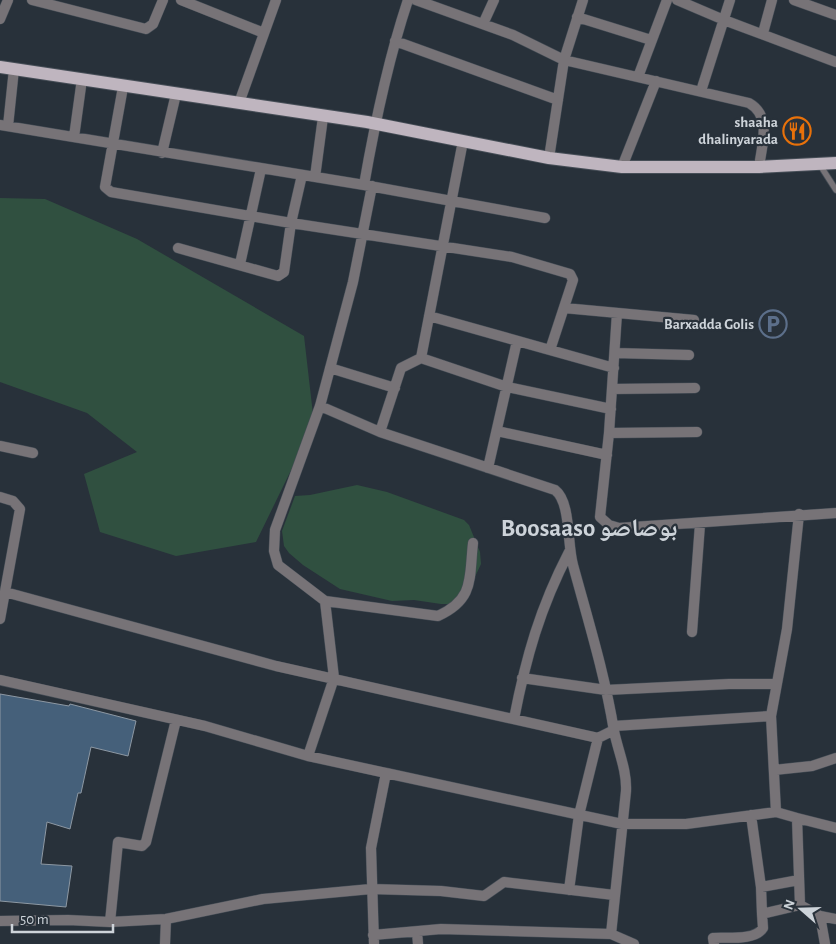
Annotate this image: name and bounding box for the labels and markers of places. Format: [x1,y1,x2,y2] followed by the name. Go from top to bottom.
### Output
[698,115,778,147] place label: shaaha dhalinyarada
[782,116,812,146] restaurant icon: shaaha dhalinyarada
[758,309,788,339] parking icon: Barxadda Golis
[664,317,754,332] place label: Barxadda Golis

